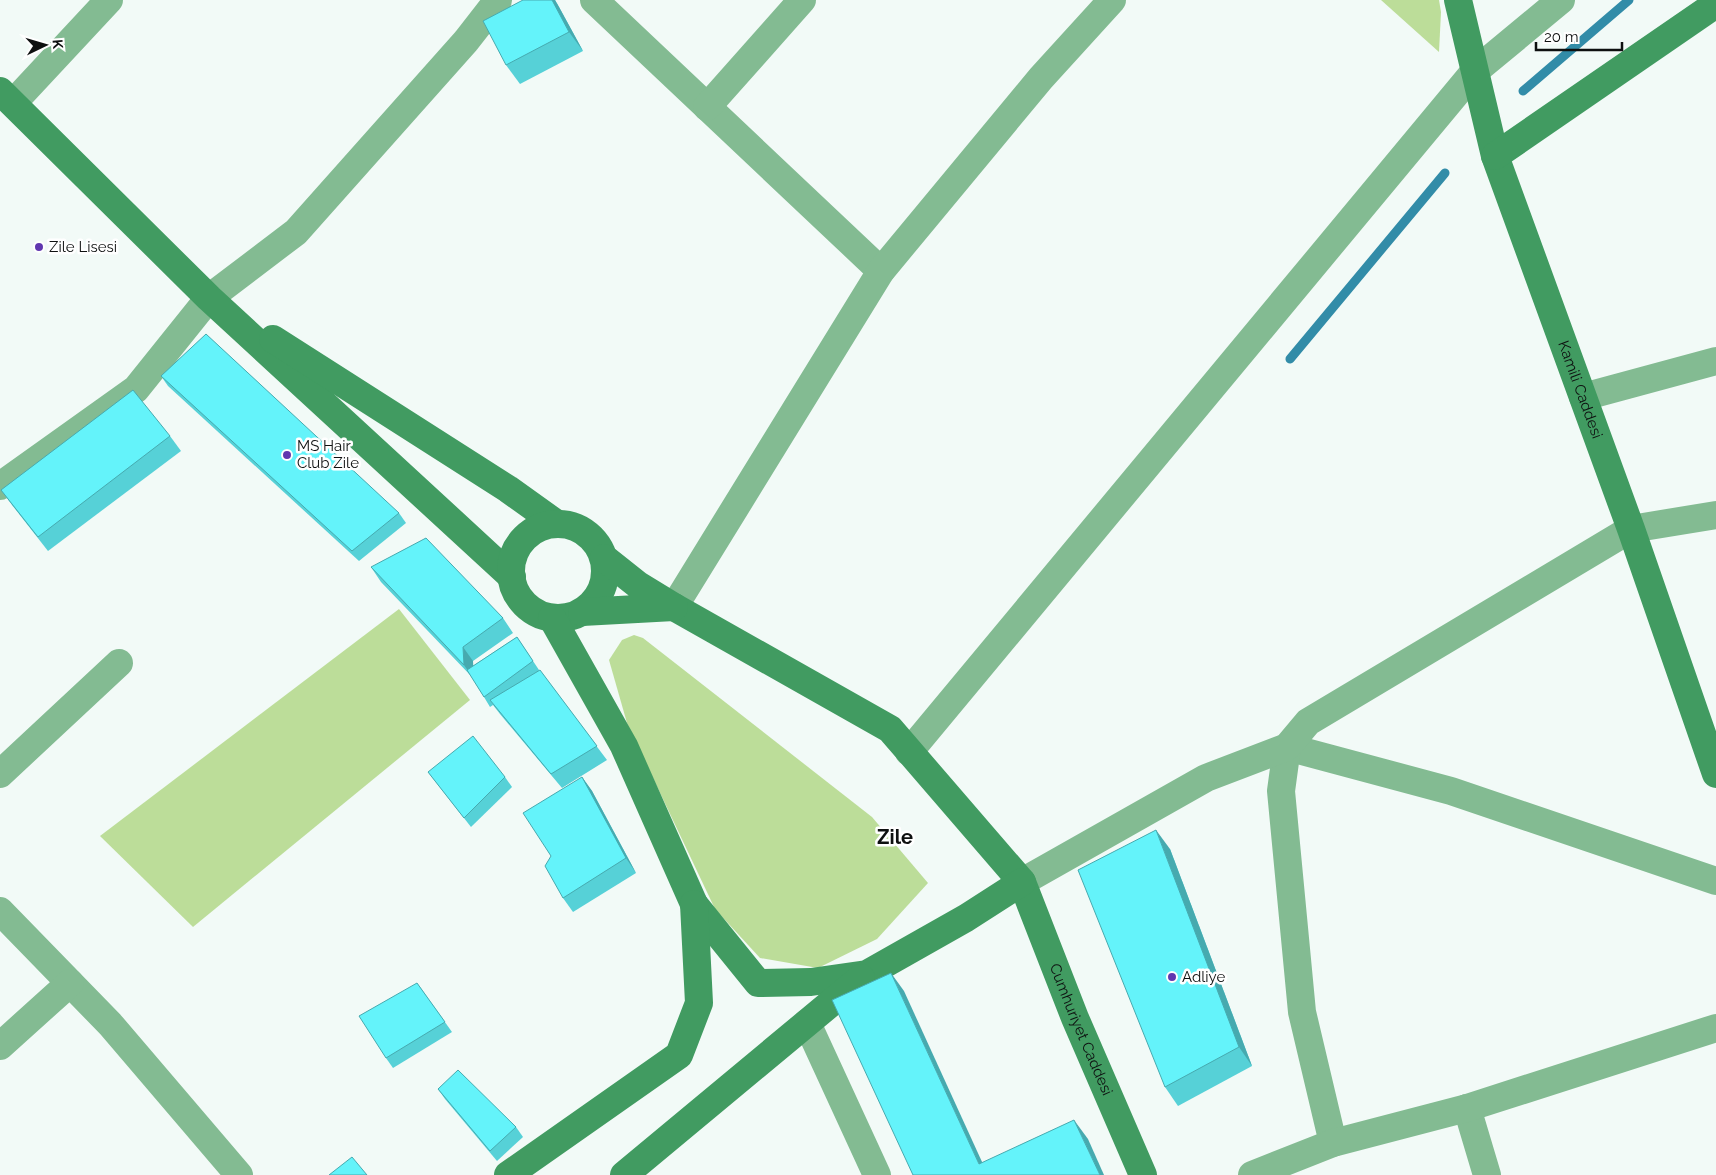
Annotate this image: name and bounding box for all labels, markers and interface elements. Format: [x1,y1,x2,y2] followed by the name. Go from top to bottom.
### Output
[20,20,70,70] north arrow
[1536,20,1622,52] scale bar
[1544,28,1579,46] text: 20 m
[50,39,66,50] text: K
[49,238,117,256] place label: Zile Lisesi
[33,241,45,253] marker: Zile Lisesi
[1554,338,1606,441] street label: Kamili Caddesi
[297,437,359,472] place label: MS Hair Club Zile
[281,449,293,461] marker: MS Hair Club Zile
[877,825,913,849] district label: Zile
[1046,961,1116,1098] street label: Cumhuriyet Caddesi
[1182,968,1225,986] place label: Adliye
[1166,971,1178,983] marker: Adliye

